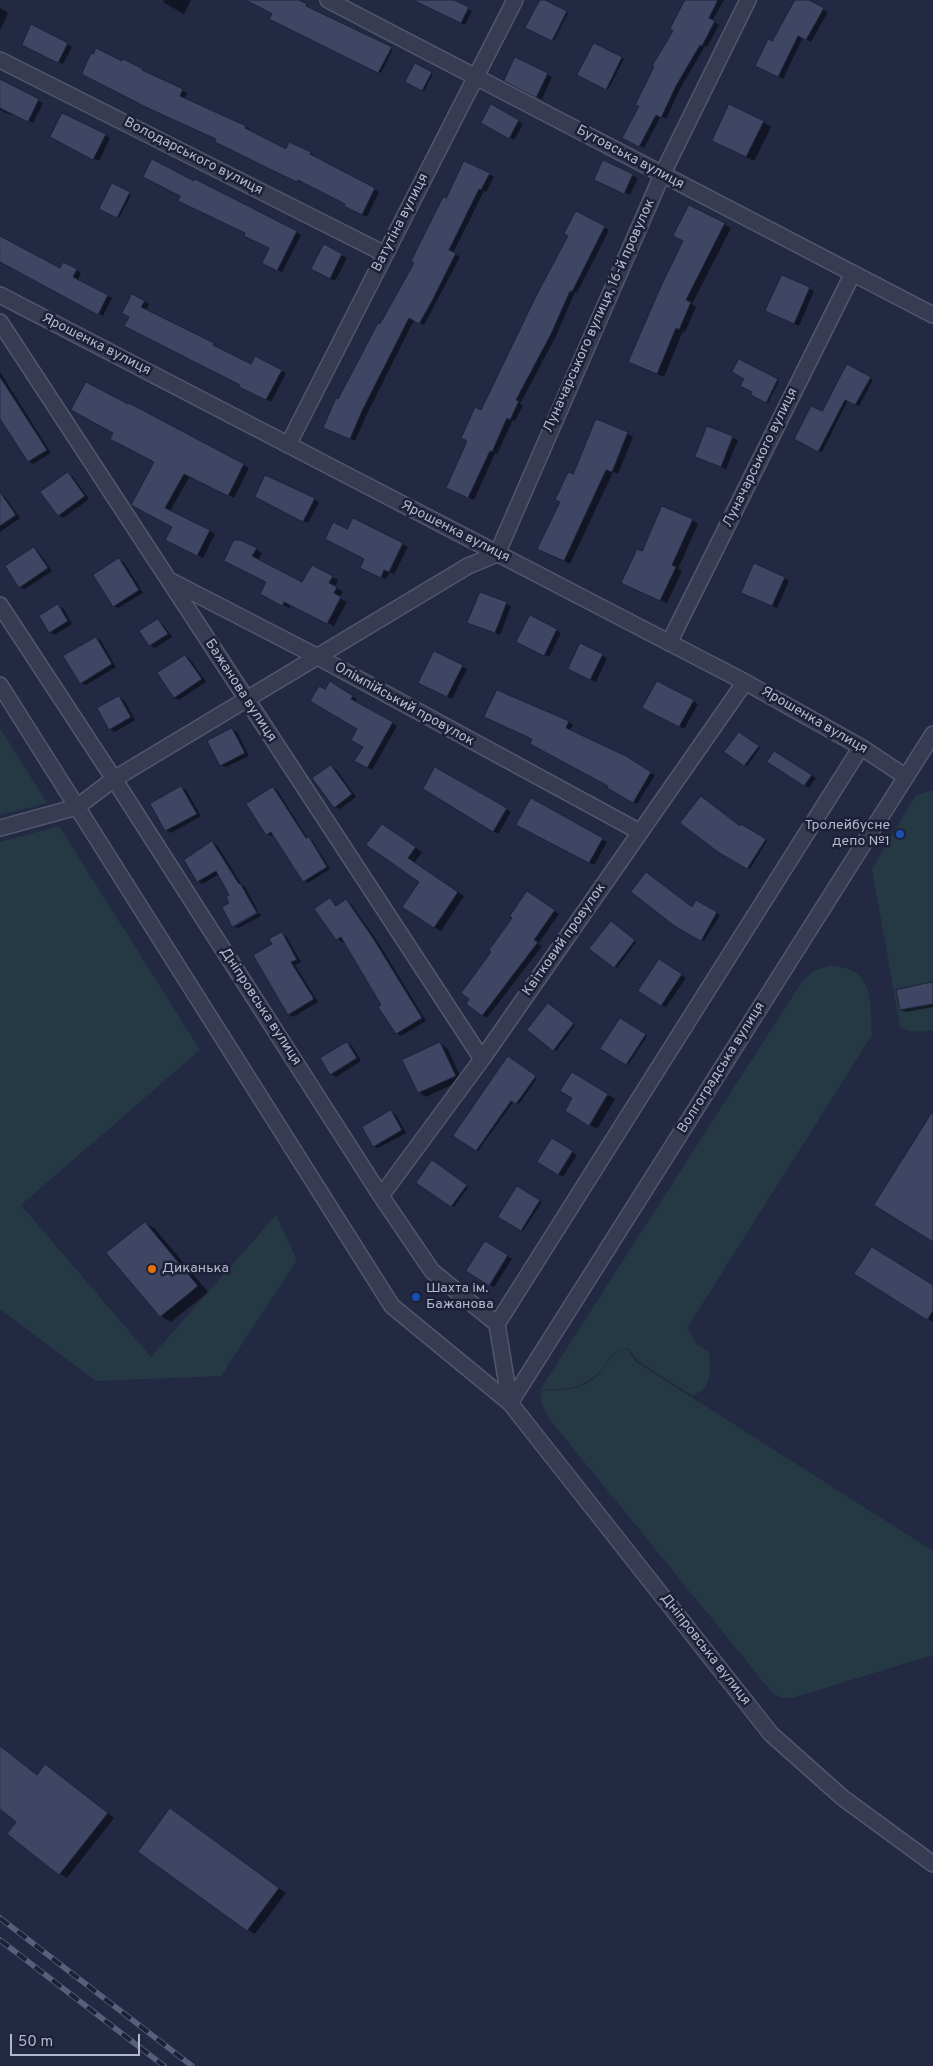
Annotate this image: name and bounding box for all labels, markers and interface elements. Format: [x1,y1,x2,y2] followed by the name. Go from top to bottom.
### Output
[121,115,265,199] street label: Володарського вулиця
[573,122,687,194] street label: Бутовська вулиця
[369,171,433,275] street label: Ватутіна вулиця
[541,197,659,435] street label: Луначарського вулиця, 16-й провулок
[39,310,153,380] street label: Ярошенка вулиця
[720,386,802,530] street label: Луначарського вулиця
[398,497,512,567] street label: Ярошенка вулиця
[201,636,279,746] street label: Бажанова вулиця
[331,659,477,751] street label: Олімпійський провулок
[758,684,870,758] street label: Ярошенка вулиця
[805,818,890,850] place label: Тролейбусне депо №1
[894,828,906,840] marker: Тролейбусне депо №1
[520,880,610,1000] street label: Квітковий провулок
[216,945,304,1069] street label: Дніпровська вулиця
[675,999,769,1137] street label: Волгоградська вулиця
[162,1261,229,1277] place label: Диканька
[146,1263,158,1275] marker: Диканька
[426,1281,494,1314] place label: Шахта ім. Бажанова
[410,1291,422,1303] marker: Шахта ім. Бажанова
[656,1591,754,1709] street label: Дніпровська вулиця
[12,2024,142,2056] scale bar
[18,2033,53,2052] text: 50 m

